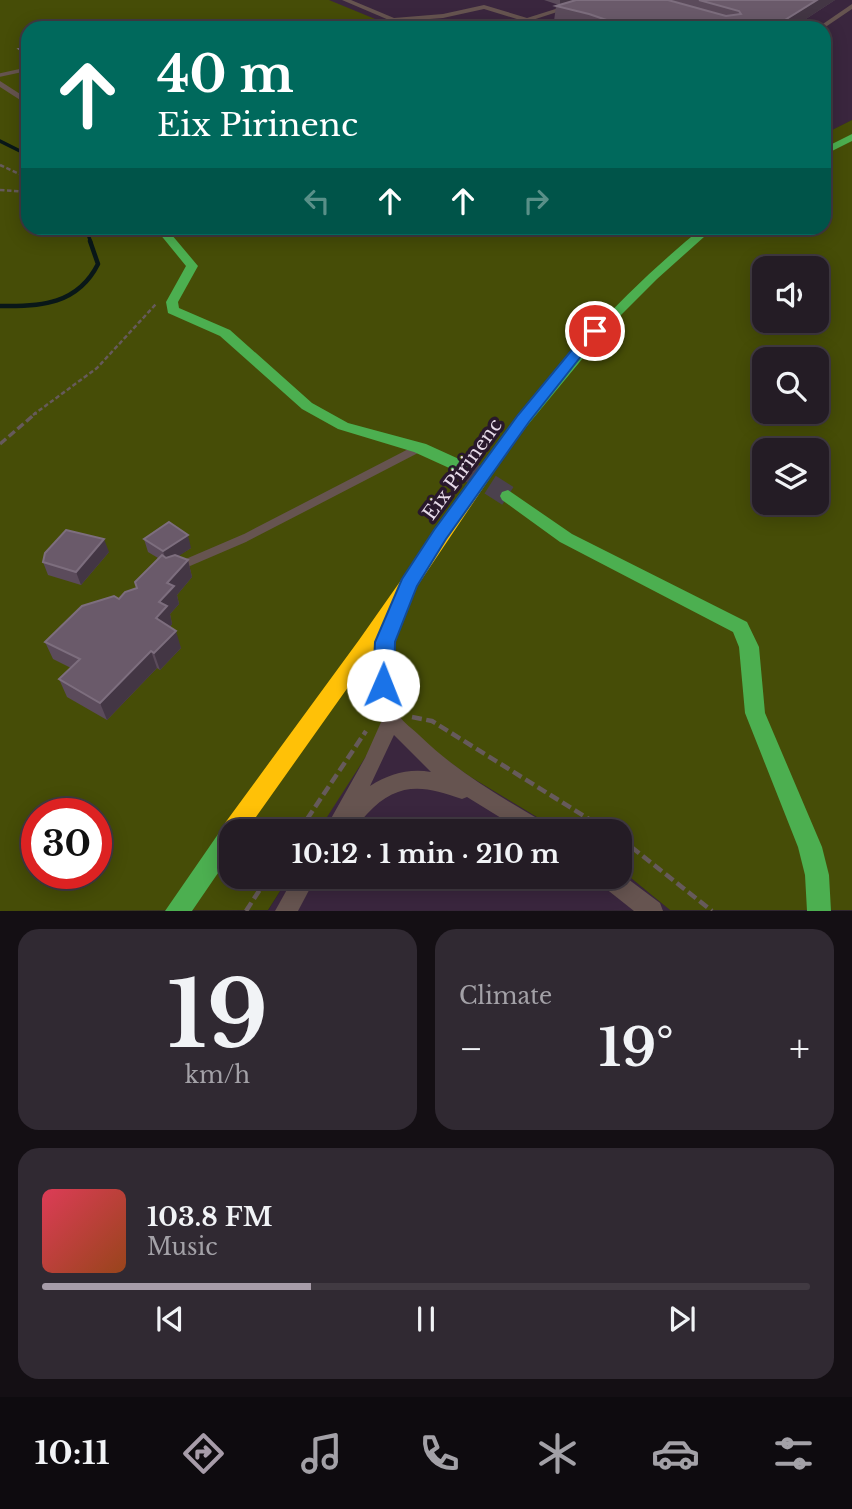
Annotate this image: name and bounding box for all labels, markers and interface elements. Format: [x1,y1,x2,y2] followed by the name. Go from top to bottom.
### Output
[157,44,294,105] text: 40 m
[42,49,133,140] icon: ahead
[157,105,358,145] text: Eix Pirinenc
[298,182,336,220] icon: left
[371,182,409,220] icon: ahead
[444,182,482,220] icon: ahead
[517,182,555,220] icon: right
[752,256,829,515] map controls
[752,256,829,333] button: sound
[565,301,625,361] pin
[576,312,614,350] icon: arrive
[752,347,829,424] button: search
[418,414,507,524] street label: Eix Pirinenc
[752,438,829,515] button: layers
[346,648,420,722] position arrow
[21,798,112,889] speed limit sign: 30
[292,838,559,870] text: 10:12 · 1 min · 210 m
[167,959,268,1072] text: 19
[459,982,552,1010] text: Climate
[599,1016,674,1080] text: 19°
[459,1025,483,1072] text: −
[789,1025,810,1072] text: +
[185,1061,250,1089] text: km/h
[147,1201,272,1233] text: 103.8 FM
[147,1233,218,1261] text: Music
[151,1300,189,1338] icon: previous
[407,1300,445,1338] icon: pause
[663,1300,701,1338] icon: next
[179,1429,228,1478] icon: directions
[297,1429,346,1478] icon: music
[415,1429,464,1478] icon: phone
[533,1429,582,1478] icon: climate
[651,1429,700,1478] icon: car
[769,1429,818,1478] icon: filters
[34,1433,110,1473] text: 10:11

